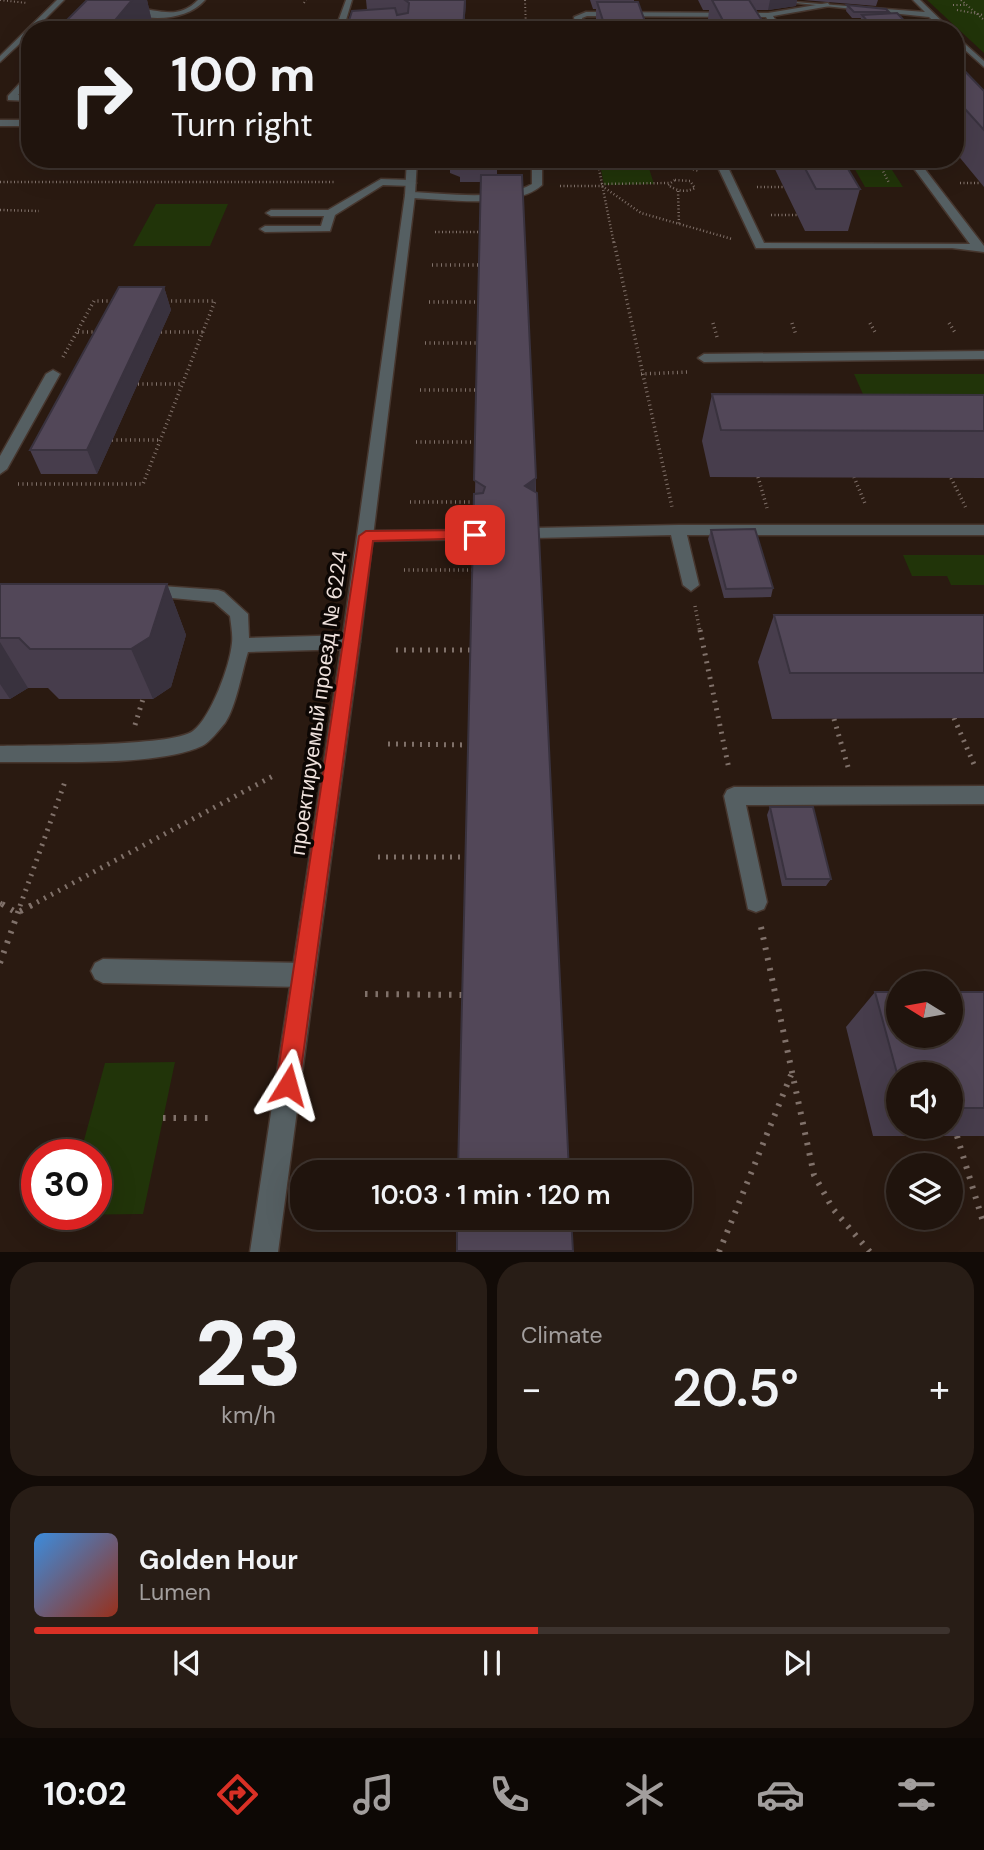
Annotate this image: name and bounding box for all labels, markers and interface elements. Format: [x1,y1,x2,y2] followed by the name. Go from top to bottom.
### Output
[171,42,315,106] text: 100 m
[56,49,147,140] icon: right
[171,104,313,146] text: Turn right
[445,505,505,565] pin
[456,516,494,554] icon: arrive
[284,548,354,857] street label: проектируемый проезд № 6224
[886,971,962,1048] north arrow
[886,971,963,1230] map controls
[251,1048,325,1122] position arrow
[886,1062,963,1139] button: sound
[21,1139,112,1230] speed limit sign: 30
[886,1153,963,1230] button: layers
[371,1178,611,1212] text: 10:03 · 1 min · 120 m
[195,1295,302,1413] text: 23
[521,1320,603,1350] text: Climate
[672,1354,799,1422] text: 20.5°
[521,1364,542,1414] text: −
[929,1364,950,1414] text: +
[221,1400,276,1430] text: km/h
[139,1543,298,1577] text: Golden Hour
[139,1577,211,1607] text: Lumen
[168,1644,206,1682] icon: previous
[473,1644,511,1682] icon: pause
[778,1644,816,1682] icon: next
[213,1770,262,1819] icon: directions
[349,1770,398,1819] icon: music
[485,1770,534,1819] icon: phone
[620,1770,669,1819] icon: climate
[756,1770,805,1819] icon: car
[892,1770,941,1819] icon: filters
[43,1773,127,1815] text: 10:02

